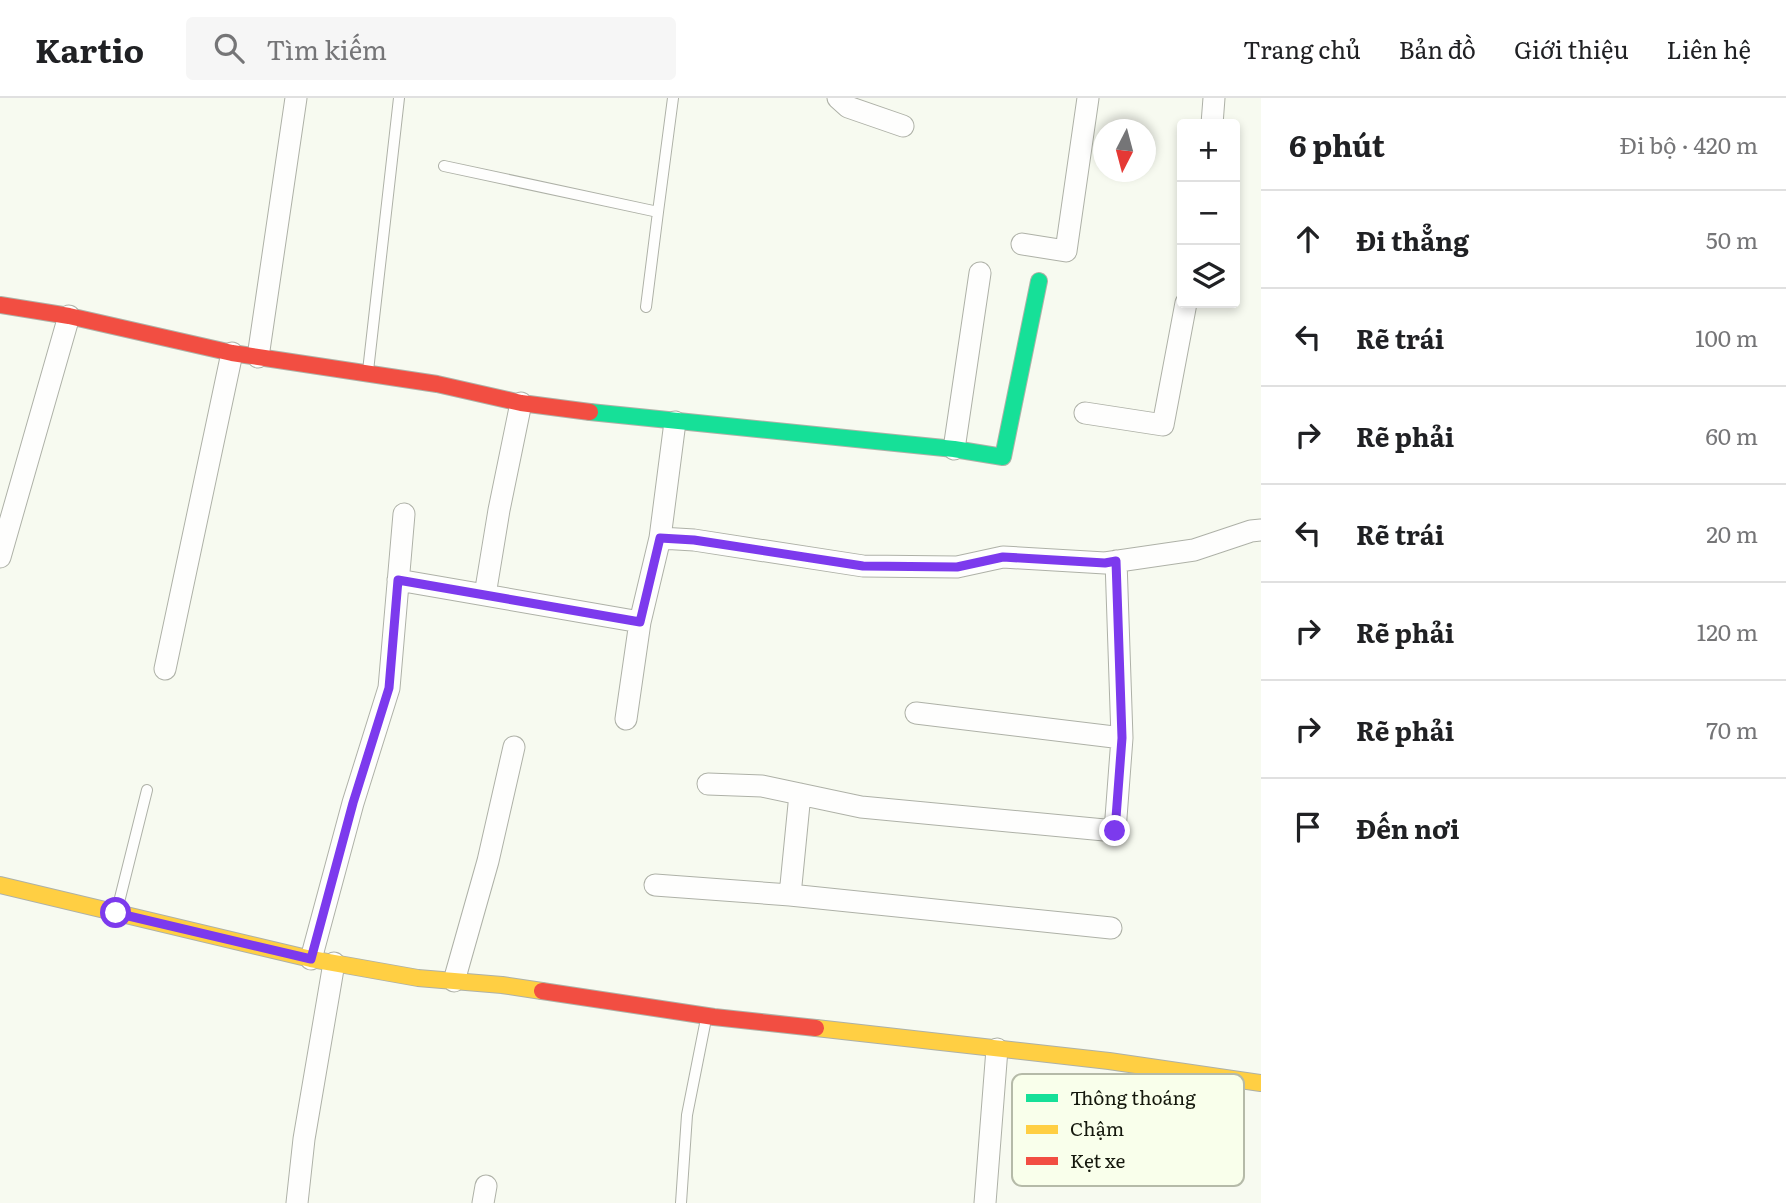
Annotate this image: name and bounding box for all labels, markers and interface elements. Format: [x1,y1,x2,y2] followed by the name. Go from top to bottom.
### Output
[186,17,676,80] search box
[35,24,144,73] text: Kartio
[210,29,248,67] icon: search
[266,29,387,68] text: Tìm kiếm
[1243,31,1361,66] text: Trang chủ
[1399,31,1476,66] text: Bản đồ
[1514,31,1629,66] text: Giới thiệu
[1667,31,1751,66] text: Liên hệ
[1093,119,1156,182] north arrow
[1177,119,1240,308] map controls
[1177,119,1240,182] button: +
[1289,122,1385,166] text: 6 phút
[1619,127,1758,161] text: Đi bộ · 420 m
[1177,182,1240,245] button: −
[1289,220,1327,258] icon: ahead
[1356,220,1469,259] text: Đi thẳng
[1706,222,1758,256] text: 50 m
[1177,245,1240,308] button: layers
[1289,318,1327,356] icon: left
[1356,318,1444,357] text: Rẽ trái
[1695,320,1758,354] text: 100 m
[1289,416,1327,454] icon: right
[1356,416,1454,455] text: Rẽ phải
[1705,418,1758,452] text: 60 m
[1289,514,1327,552] icon: left
[1356,514,1444,553] text: Rẽ trái
[1706,516,1758,550] text: 20 m
[1289,612,1327,650] icon: right
[1356,612,1454,651] text: Rẽ phải
[1697,614,1758,648] text: 120 m
[1289,710,1327,748] icon: right
[1356,710,1454,749] text: Rẽ phải
[1706,712,1758,746] text: 70 m
[1289,808,1327,846] icon: arrive
[1356,808,1459,847] text: Đến nơi
[1099,815,1130,846] route end
[100,897,131,928] route start
[1012,1074,1244,1186] legend
[1070,1083,1196,1111] text: Thông thoáng
[1070,1114,1124,1142] text: Chậm
[1070,1146,1125,1174] text: Kẹt xe

